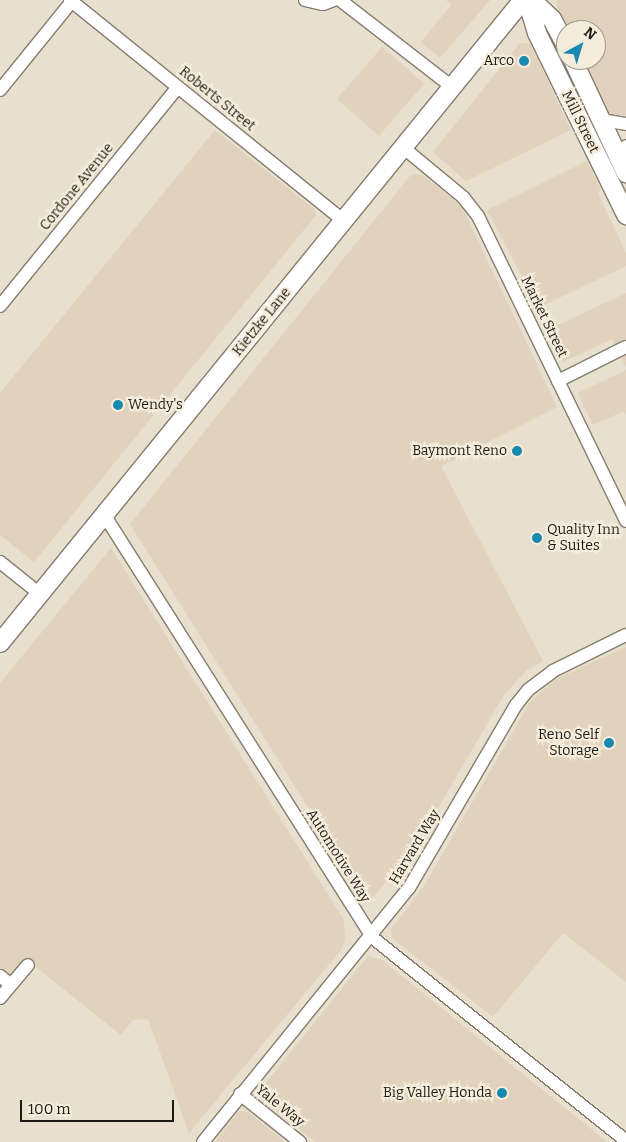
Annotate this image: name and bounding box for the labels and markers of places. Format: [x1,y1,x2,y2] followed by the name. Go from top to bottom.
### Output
[484,53,514,69] place label: Arco
[518,55,530,67] marker: Arco
[128,397,183,413] place label: Wendy's
[112,399,124,411] marker: Wendy's
[412,443,507,459] place label: Baymont Reno
[511,445,523,457] marker: Baymont Reno
[547,522,620,554] place label: Quality Inn & Suites
[531,532,543,544] marker: Quality Inn & Suites
[538,727,599,760] place label: Reno Self Storage
[603,737,615,749] marker: Reno Self Storage
[383,1085,492,1101] place label: Big Valley Honda
[496,1087,508,1099] marker: Big Valley Honda

